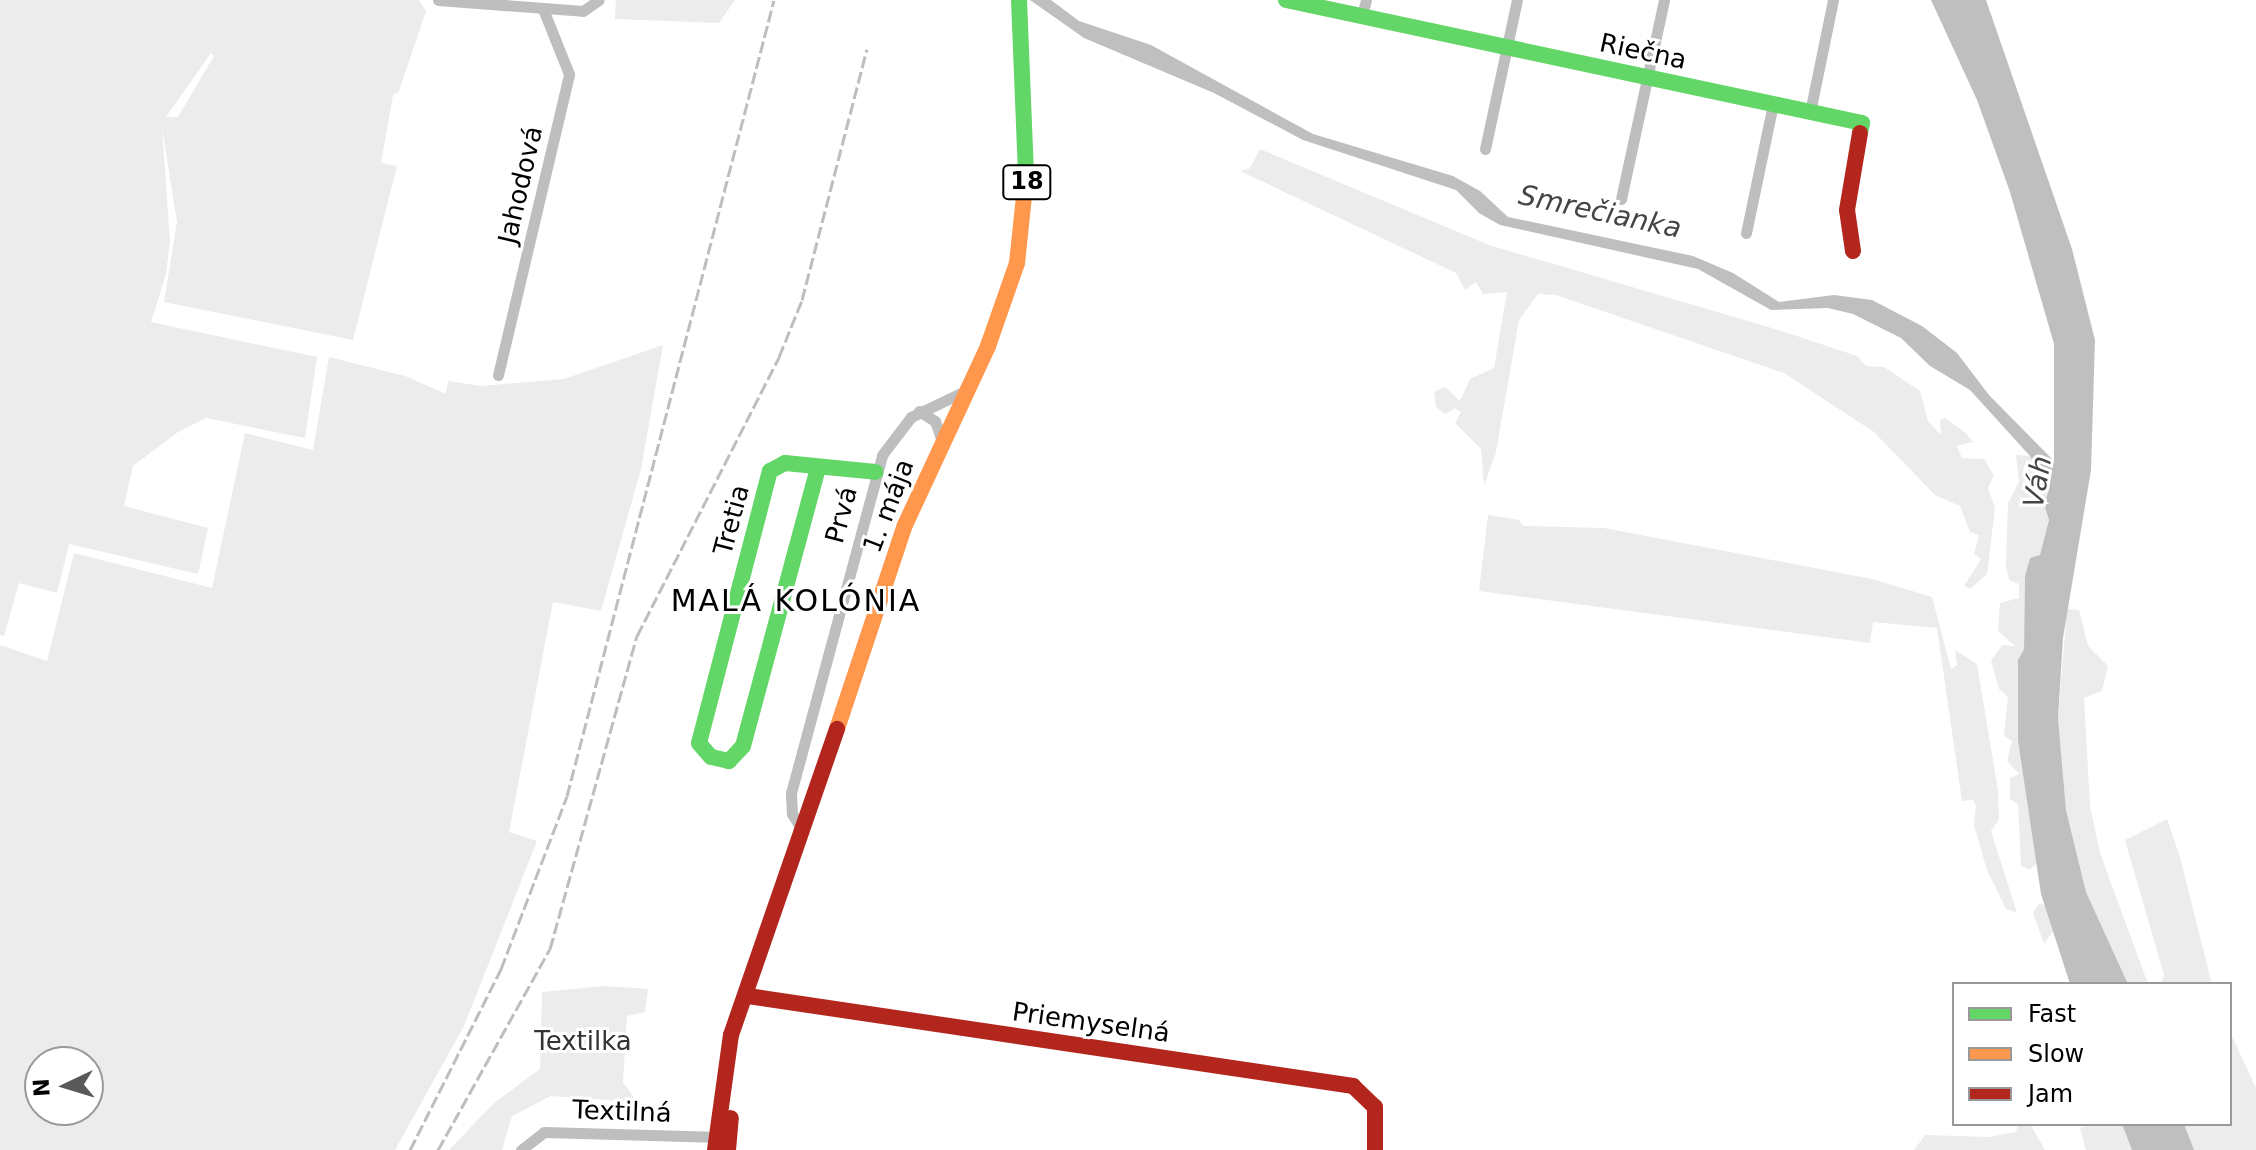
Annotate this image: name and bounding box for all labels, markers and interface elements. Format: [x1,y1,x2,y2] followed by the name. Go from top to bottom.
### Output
[1597,28,1689,76] street label: Riečna
[492,123,550,247] street label: Jahodová
[1001,162,1053,202] road number: 18
[1516,178,1684,246] water label: Smrečianka
[2017,453,2059,511] water label: Váh
[857,455,921,557] street label: 1. mája
[708,481,756,559] street label: Tretia
[820,483,864,547] street label: Prvá
[671,583,921,619] district label: MALÁ KOLÓNIA
[1952,982,2232,1126] legend
[1010,996,1172,1050] street label: Priemyselná
[2028,1000,2076,1028] text: Fast
[534,1026,632,1058] park label: Textilka
[2028,1040,2084,1068] text: Slow
[24,1046,104,1126] north arrow
[28,1078,55,1098] text: N
[2028,1080,2073,1108] text: Jam
[572,1095,672,1129] street label: Textilná

